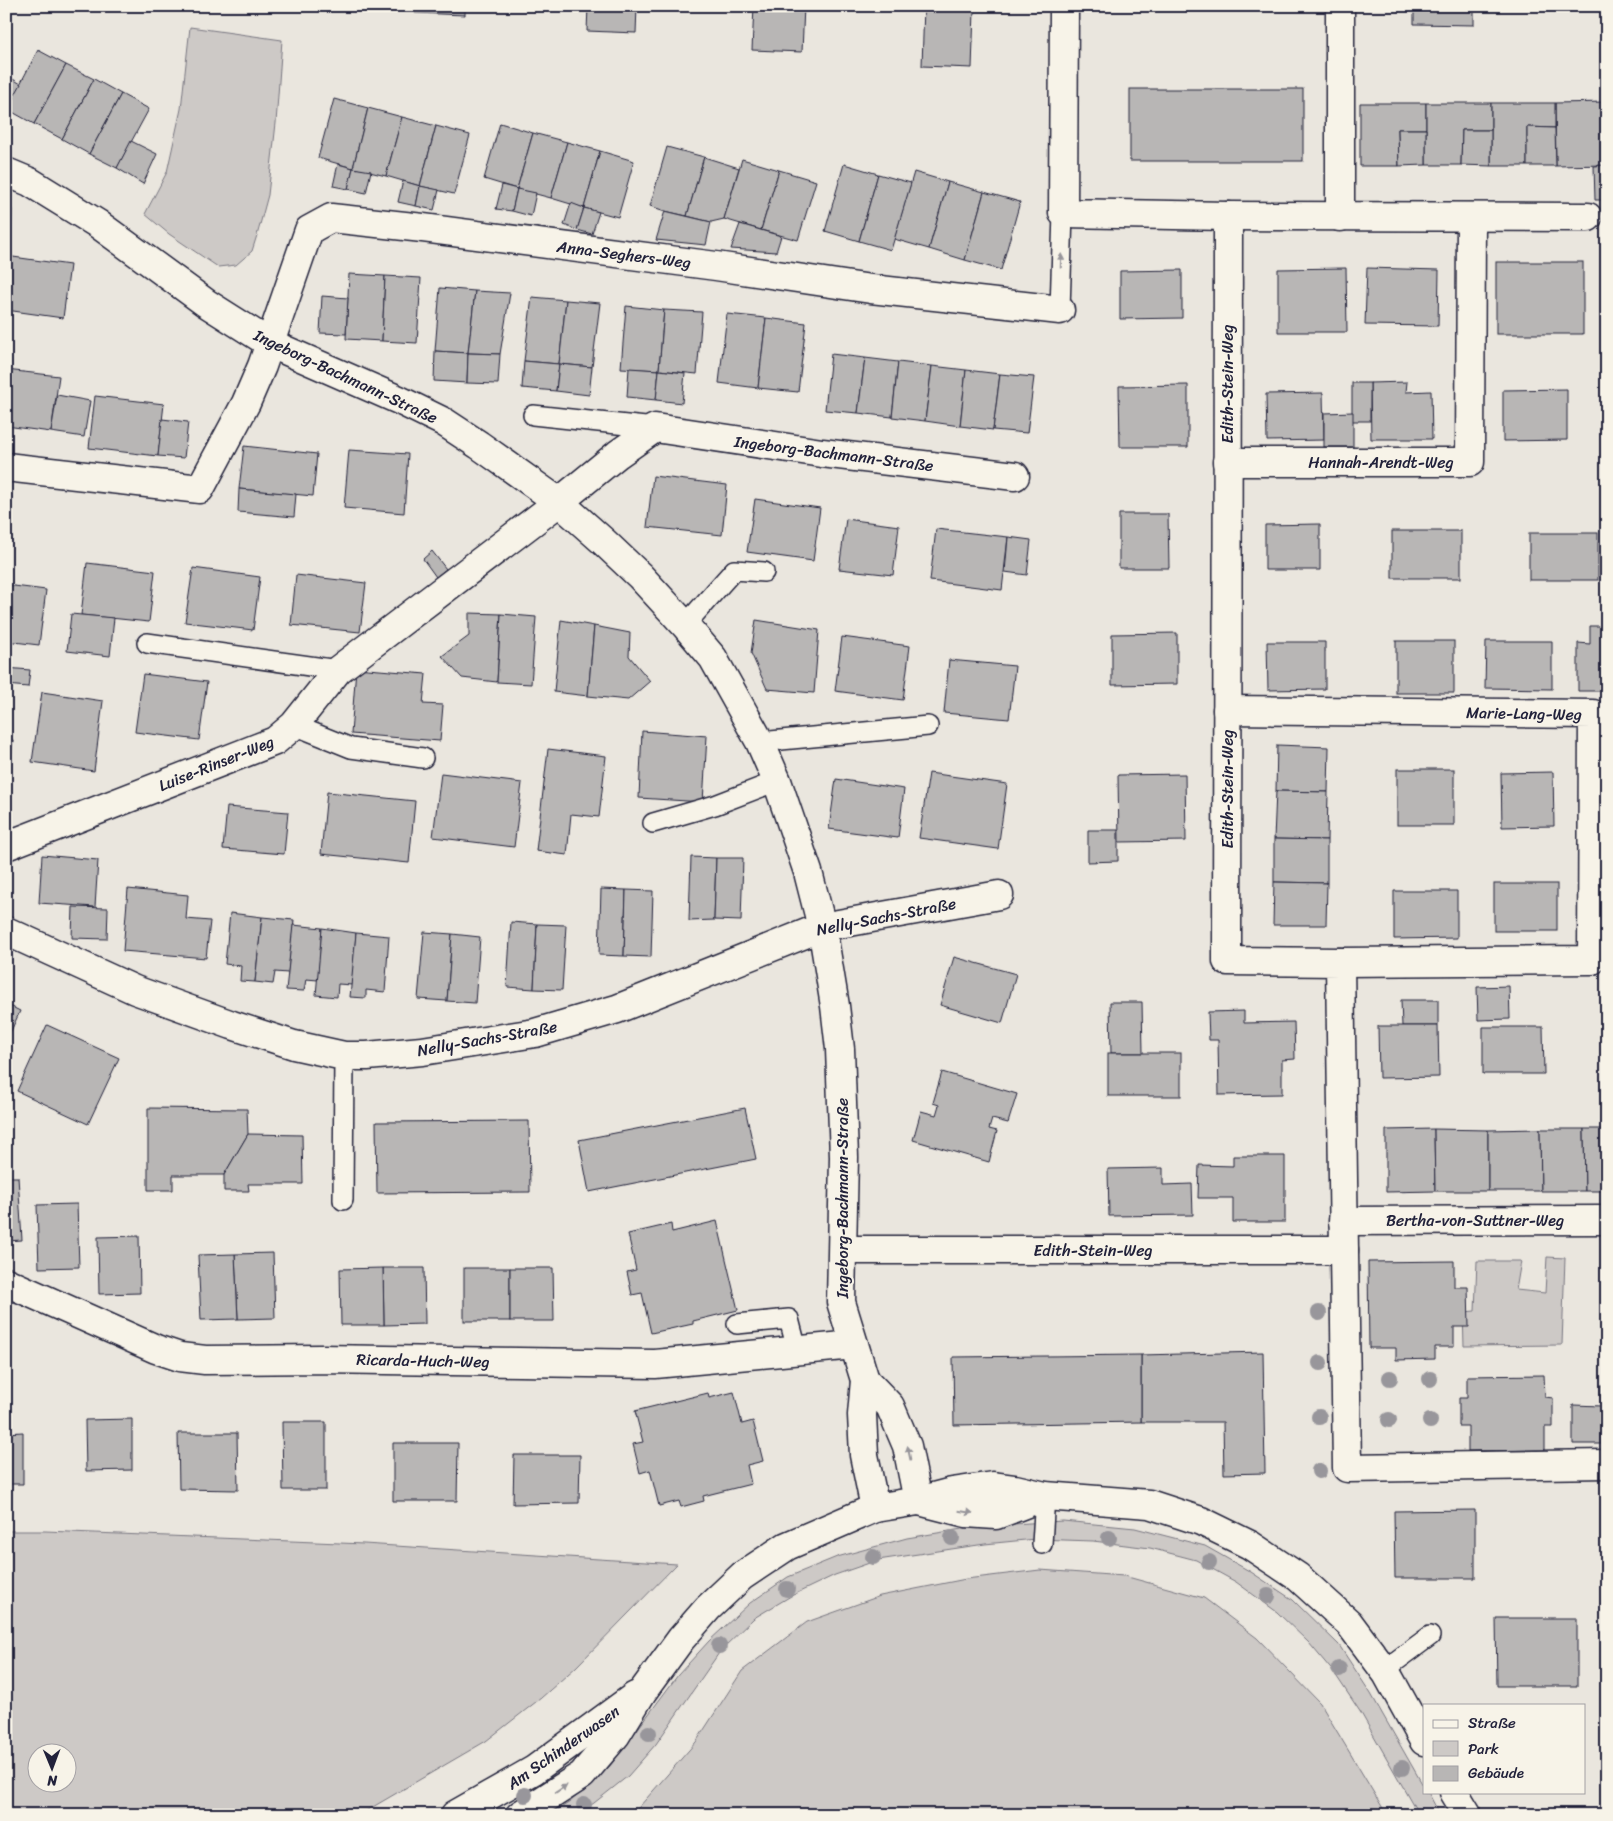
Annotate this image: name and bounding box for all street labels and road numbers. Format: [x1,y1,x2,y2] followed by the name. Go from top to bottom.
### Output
[554,232,693,277] street label: Anna-Seghers-Weg
[248,321,443,432] street label: Ingeborg-Bachmann-Straße
[1213,324,1242,444] street label: Edith-Stein-Weg
[732,427,935,480] street label: Ingeborg-Bachmann-Straße
[1308,448,1454,477] street label: Hannah-Arendt-Weg
[1466,698,1582,729] street label: Marie-Lang-Weg
[154,727,278,800] street label: Luise-Rinser-Weg
[1213,729,1242,849] street label: Edith-Stein-Weg
[814,889,958,944] street label: Nelly-Sachs-Straße
[415,1012,559,1065] street label: Nelly-Sachs-Straße
[828,1098,857,1299] street label: Ingeborg-Bachmann-Straße
[1386,1206,1564,1235] street label: Bertha-von-Suttner-Weg
[1033,1236,1153,1265] street label: Edith-Stein-Weg
[356,1345,490,1376] street label: Ricarda-Huch-Weg
[500,1697,626,1798] street label: Am Schinderwasen

